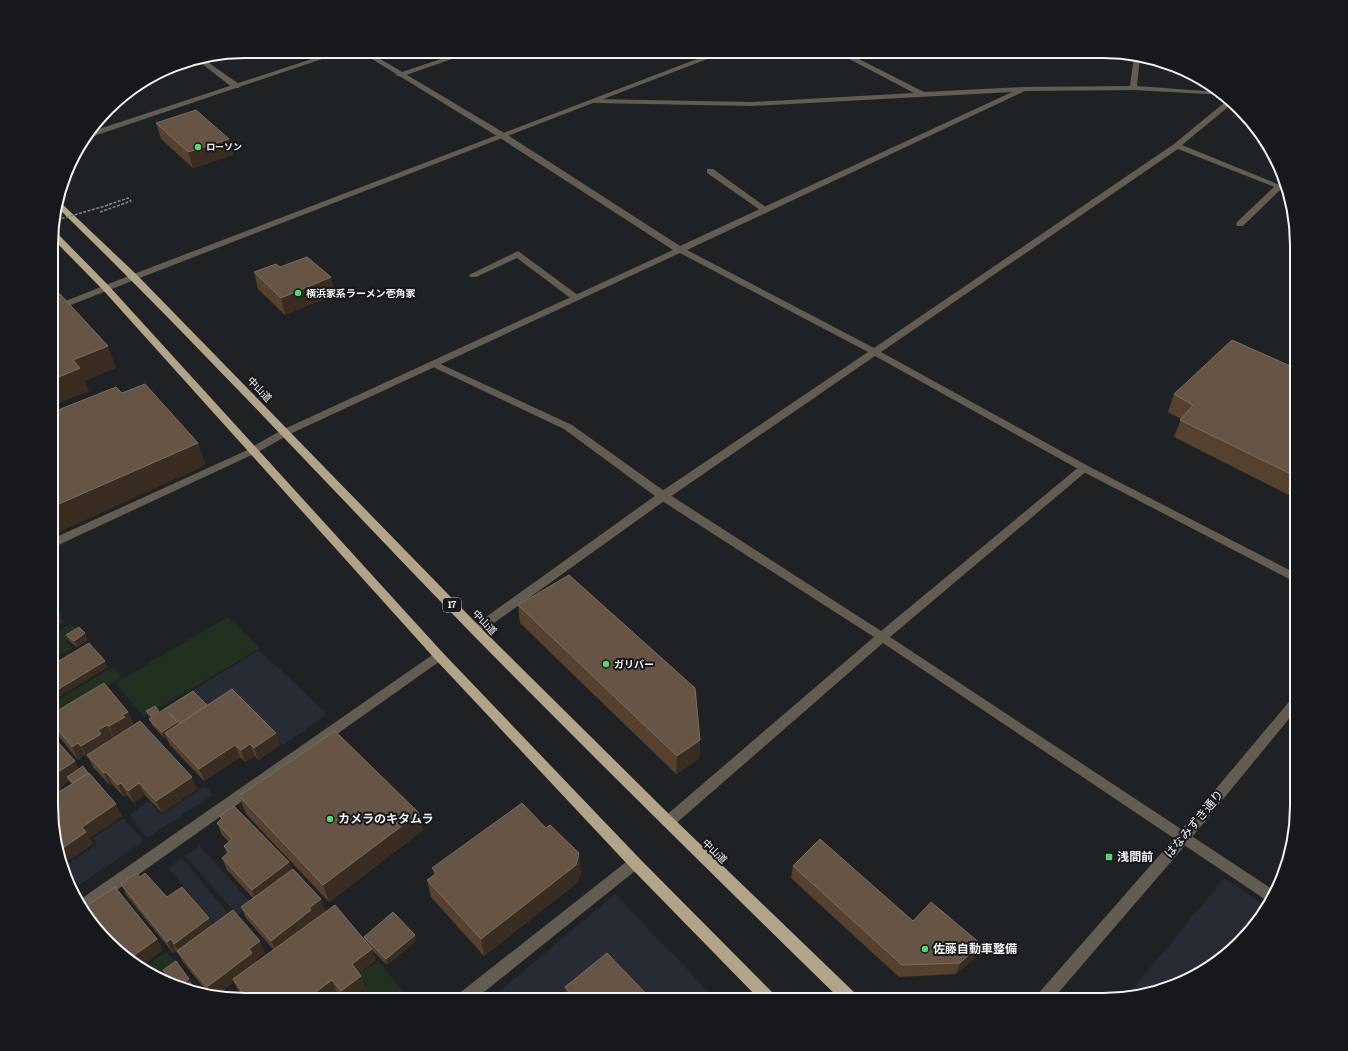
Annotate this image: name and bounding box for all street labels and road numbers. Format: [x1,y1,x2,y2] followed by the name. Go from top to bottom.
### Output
[245,373,276,405] street label: 中山道
[443,598,461,612] road number: 17
[470,606,501,638] street label: 中山道
[1159,785,1227,861] street label: はなみずき通り
[699,835,731,866] street label: 中山道

